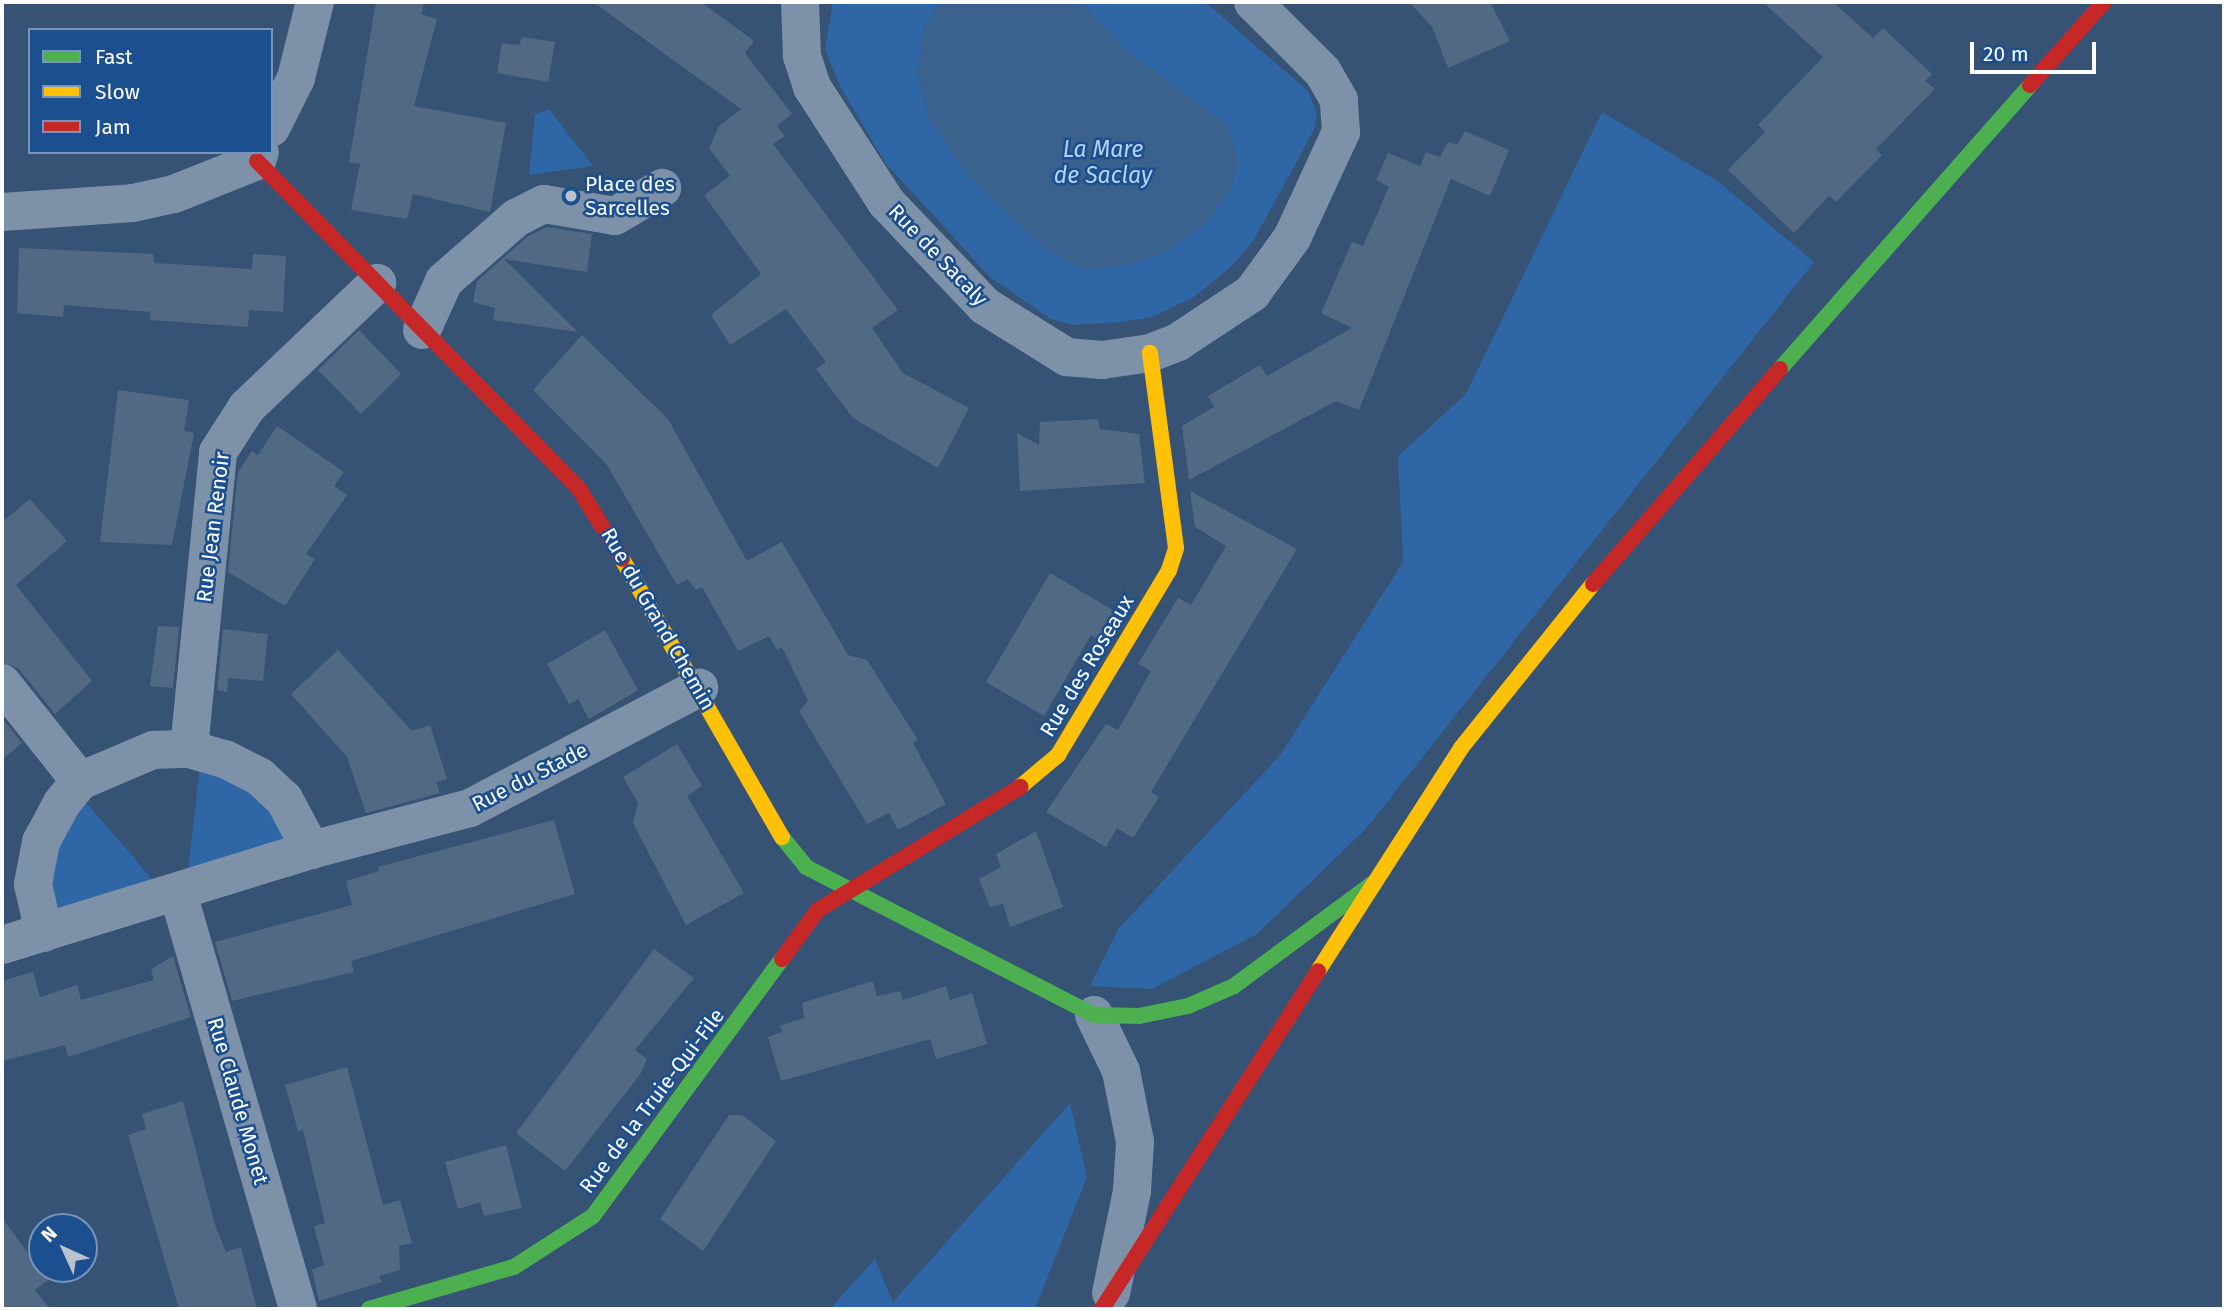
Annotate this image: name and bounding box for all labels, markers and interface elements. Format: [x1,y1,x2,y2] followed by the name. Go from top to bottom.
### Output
[28,28,273,154] legend
[1974,28,2100,72] scale bar
[1983,41,2029,67] text: 20 m
[95,44,133,70] text: Fast
[95,79,140,105] text: Slow
[95,114,131,140] text: Jam
[1054,135,1152,189] water label: La Mare de Saclay
[585,171,675,221] place label: Place des Sarcelles
[563,188,579,204] marker: Place des Sarcelles
[883,199,993,311] street label: Rue de Sacaly
[191,450,235,604] street label: Rue Jean Renoir
[596,523,720,715] street label: Rue du Grand Chemin
[1035,591,1139,741] street label: Rue des Roseaux
[468,737,592,817] street label: Rue du Stade
[574,1004,730,1198] street label: Rue de la Truie-Qui-File
[202,1015,274,1187] street label: Rue Claude Monet
[28,1213,98,1283] north arrow
[37,1222,62,1247] text: N

